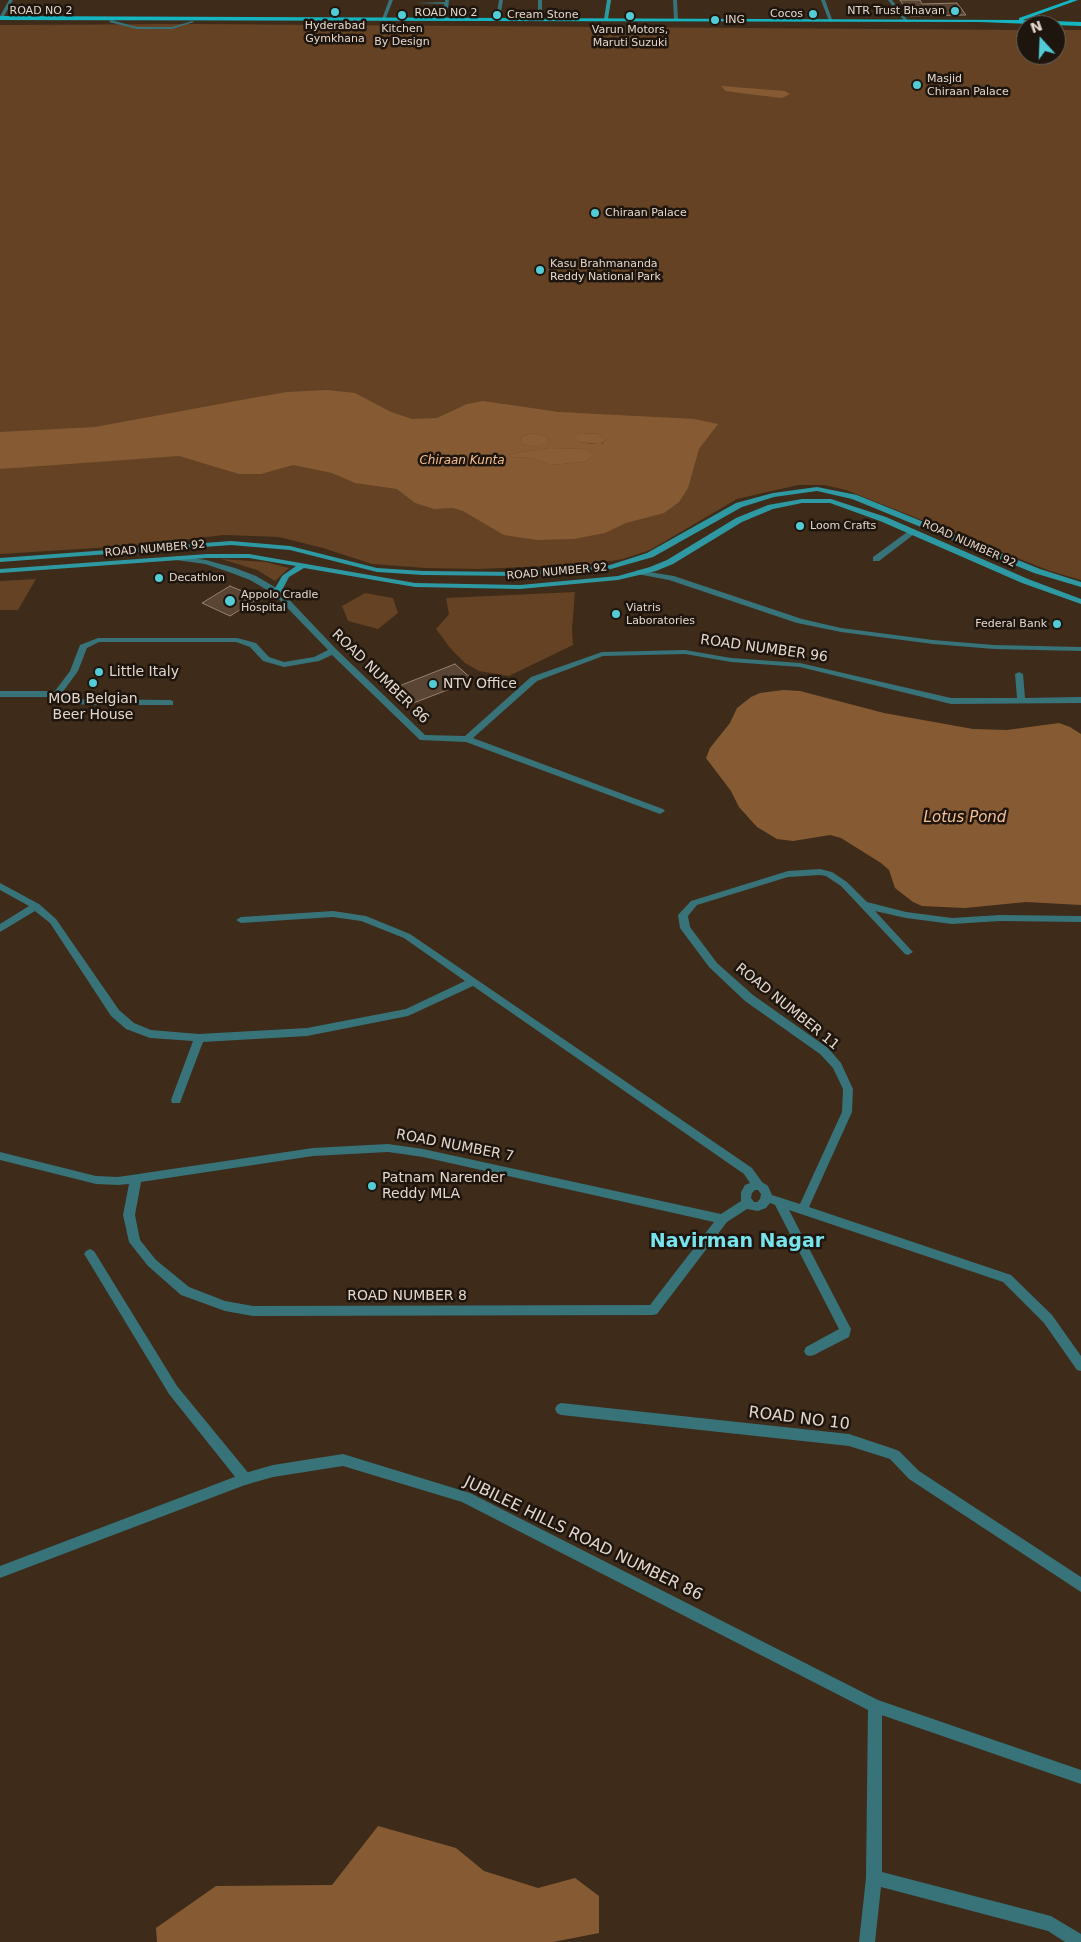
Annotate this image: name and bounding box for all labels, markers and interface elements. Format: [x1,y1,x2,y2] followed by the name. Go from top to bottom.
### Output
[10,4,72,18] street label: ROAD NO 2
[847,4,945,18] place label: NTR Trust Bhavan
[949,5,961,17] marker: NTR Trust Bhavan
[329,6,341,18] marker: Hyderabad Gymkhana
[415,6,477,20] street label: ROAD NO 2
[770,7,803,21] place label: Cocos
[507,8,578,22] place label: Cream Stone
[807,8,819,20] marker: Cocos
[396,9,408,21] marker: Kitchen By Design
[491,9,503,21] marker: Cream Stone
[624,10,636,22] marker: Varun Motors, Maruti Suzuki
[725,13,745,27] place label: ING
[709,14,721,26] marker: ING
[1016,15,1066,65] north arrow
[1028,17,1044,36] text: N
[305,19,365,45] place label: Hyderabad Gymkhana
[374,22,430,48] place label: Kitchen By Design
[592,23,668,49] place label: Varun Motors, Maruti Suzuki
[927,72,1009,98] place label: Masjid Chiraan Palace
[911,79,923,91] marker: Masjid Chiraan Palace
[605,206,687,220] place label: Chiraan Palace
[589,207,601,219] marker: Chiraan Palace
[550,257,661,283] place label: Kasu Brahmananda Reddy National Park
[534,264,546,276] marker: Kasu Brahmananda Reddy National Park
[419,454,505,468] water label: Chiraan Kunta
[920,517,1018,571] street label: ROAD NUMBER 92
[810,519,876,533] place label: Loom Crafts
[794,520,806,532] marker: Loom Crafts
[104,538,206,560] street label: ROAD NUMBER 92
[506,561,608,583] street label: ROAD NUMBER 92
[169,571,225,585] place label: Decathlon
[153,572,165,584] marker: Decathlon
[241,588,318,614] place label: Appolo Cradle Hospital
[223,594,237,608] marker: Appolo Cradle Hospital
[626,601,695,627] place label: Viatris Laboratories
[610,608,622,620] marker: Viatris Laboratories
[975,617,1047,631] place label: Federal Bank
[1051,618,1063,630] marker: Federal Bank
[328,626,432,728] street label: ROAD NUMBER 86
[699,632,829,666] street label: ROAD NUMBER 96
[109,664,179,680] place label: Little Italy
[93,666,105,678] marker: Little Italy
[443,676,517,692] place label: NTV Office
[87,677,99,689] marker: MOB Belgian Beer House
[427,678,439,690] marker: NTV Office
[48,691,138,724] place label: MOB Belgian Beer House
[924,809,1006,827] water label: Lotus Pond
[732,960,842,1054] street label: ROAD NUMBER 11
[395,1126,515,1166] street label: ROAD NUMBER 7
[382,1170,505,1202] place label: Patnam Narender Reddy MLA
[366,1180,378,1192] marker: Patnam Narender Reddy MLA
[650,1231,824,1253] district label: Navirman Nagar
[347,1288,467,1304] street label: ROAD NUMBER 8
[747,1403,851,1435] street label: ROAD NO 10
[461,1473,705,1605] street label: JUBILEE HILLS ROAD NUMBER 86

